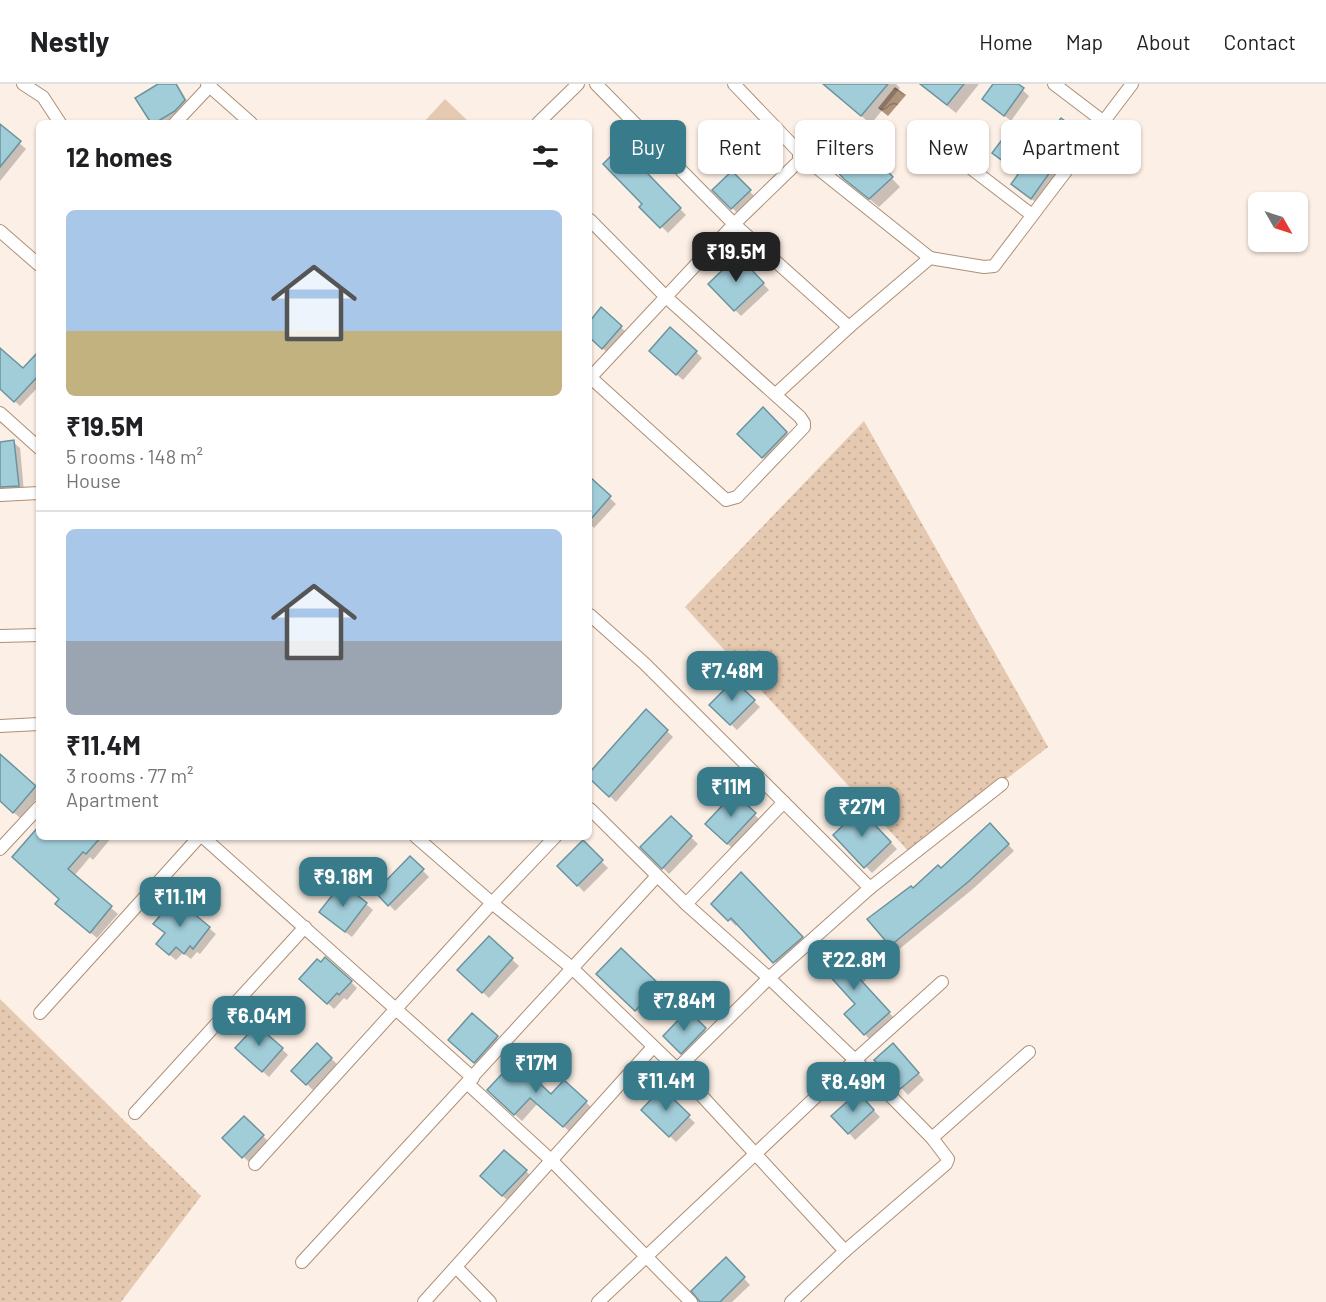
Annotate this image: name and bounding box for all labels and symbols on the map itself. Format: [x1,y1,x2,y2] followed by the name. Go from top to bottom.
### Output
[1248,192,1308,252] north arrow
[687,232,785,283] pin: ₹19.5M
[683,651,781,702] pin: ₹7.48M
[695,767,767,818] pin: ₹11M
[826,787,898,838] pin: ₹27M
[294,857,392,908] pin: ₹9.18M
[131,877,229,928] pin: ₹11.1M
[805,940,903,991] pin: ₹22.8M
[635,981,733,1032] pin: ₹7.84M
[210,996,308,1047] pin: ₹6.04M
[500,1043,572,1094] pin: ₹17M
[617,1061,715,1112] pin: ₹11.4M
[804,1062,902,1113] pin: ₹8.49M

